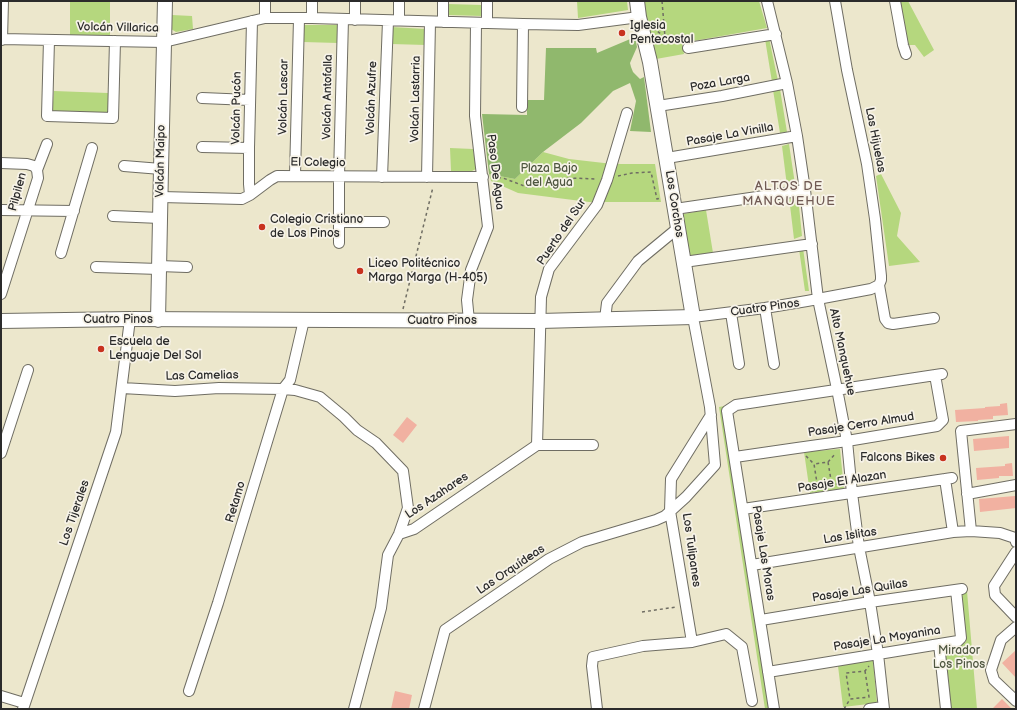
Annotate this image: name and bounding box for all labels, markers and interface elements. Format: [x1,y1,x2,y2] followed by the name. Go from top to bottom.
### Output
[630,19,693,47] place label: Iglesia Pentecostal
[77,20,159,36] street label: Volcán Villarica
[617,28,627,38] marker: Iglesia Pentecostal
[320,54,336,140] street label: Volcán Antofalla
[408,56,424,142] street label: Volcán Lastarria
[276,59,292,135] street label: Volcán Lascar
[364,61,380,135] street label: Volcán Azufre
[229,71,245,145] street label: Volcán Pucón
[689,71,751,95] street label: Poza Larga
[862,106,888,174] street label: Las Hijuelas
[685,120,775,150] street label: Pasaje La Vinilla
[153,124,169,198] street label: Volcán Maipo
[483,133,507,211] street label: Paso De Agua
[290,155,346,171] street label: El Colegio
[520,162,578,190] park label: Plaza Bajo del Agua
[662,169,686,239] street label: Los Corchos
[6,171,30,213] street label: Pilpilen
[742,179,836,210] district label: ALTOS DE MANQUEHUE
[534,196,590,268] street label: Puerto del Sur
[270,213,363,241] place label: Colegio Cristiano de Los Pinos
[257,222,267,232] marker: Colegio Cristiano de Los Pinos
[368,257,488,285] place label: Liceo Politécnico Marga Marga (H-405)
[355,266,365,276] marker: Liceo Politécnico Marga Marga (H-405)
[729,296,801,320] street label: Cuatro Pinos
[826,307,858,397] street label: Alto Manquehue
[83,313,153,327] street label: Cuatro Pinos
[407,314,477,328] street label: Cuatro Pinos
[109,335,201,363] place label: Escuela de Lenguaje Del Sol
[96,344,106,354] marker: Escuela de Lenguaje Del Sol
[165,368,239,384] street label: Las Camelias
[807,409,915,441] street label: Pasaje Cerro Almud
[860,451,935,465] place label: Falcons Bikes
[938,453,948,463] marker: Falcons Bikes
[797,468,887,496] street label: Pasaje El Alazan
[403,470,471,522] street label: Los Azahares
[57,478,93,548] street label: Los Tijerales
[223,480,249,524] street label: Retamo
[748,504,778,602] street label: Pasaje Las Moras
[679,512,703,588] street label: Los Tulipanes
[822,525,878,547] street label: Las Islitas
[474,542,548,598] street label: Las Orquídeas
[811,576,909,606] street label: Pasaje Las Quilas
[832,623,942,655] street label: Pasaje La Moyanina
[933,644,985,672] park label: Mirador Los Pinos

